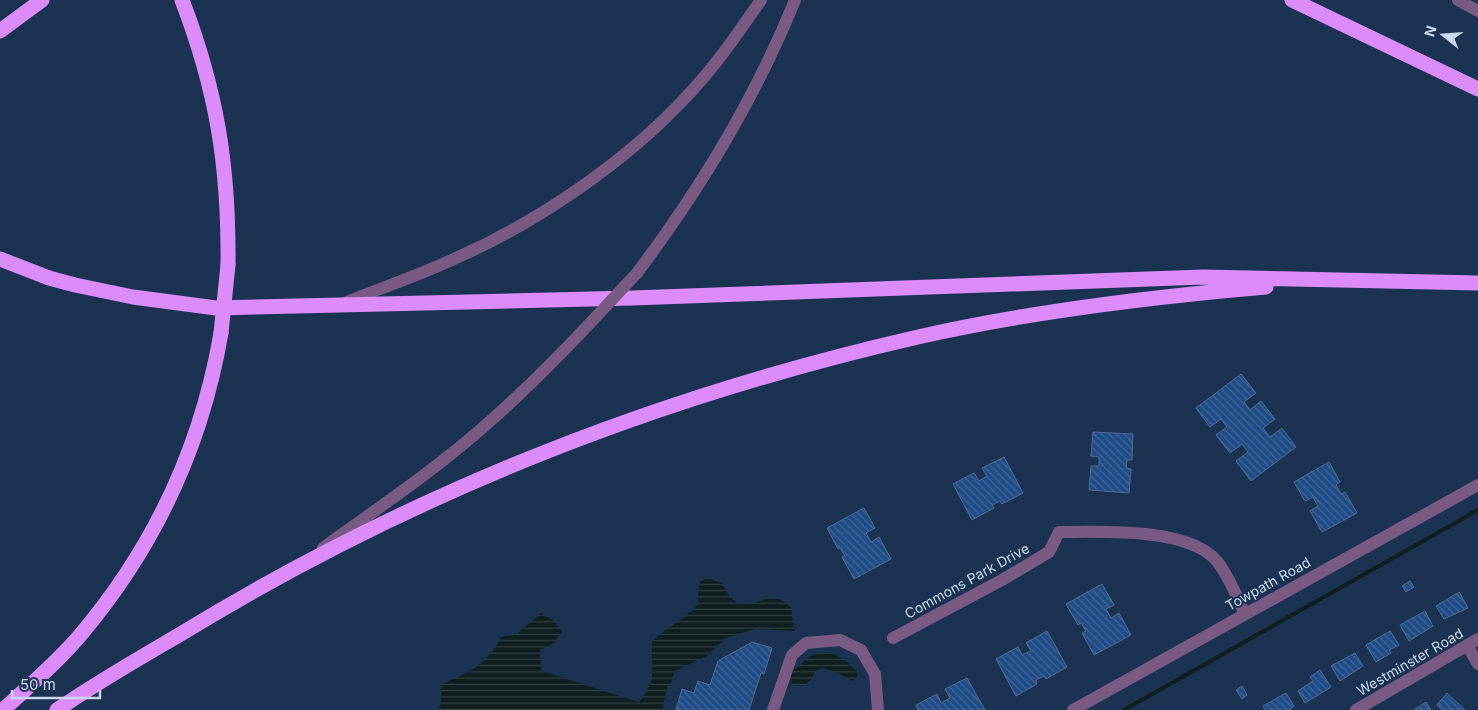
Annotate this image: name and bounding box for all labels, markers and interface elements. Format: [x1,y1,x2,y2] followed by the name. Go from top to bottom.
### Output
[1418,10,1468,60] north arrow
[1420,23,1440,39] text: N
[902,539,1032,622] street label: Commons Park Drive
[1222,553,1313,614] street label: Towpath Road
[1353,624,1466,699] street label: Westminster Road
[12,668,100,700] scale bar
[20,675,56,694] text: 50 m

